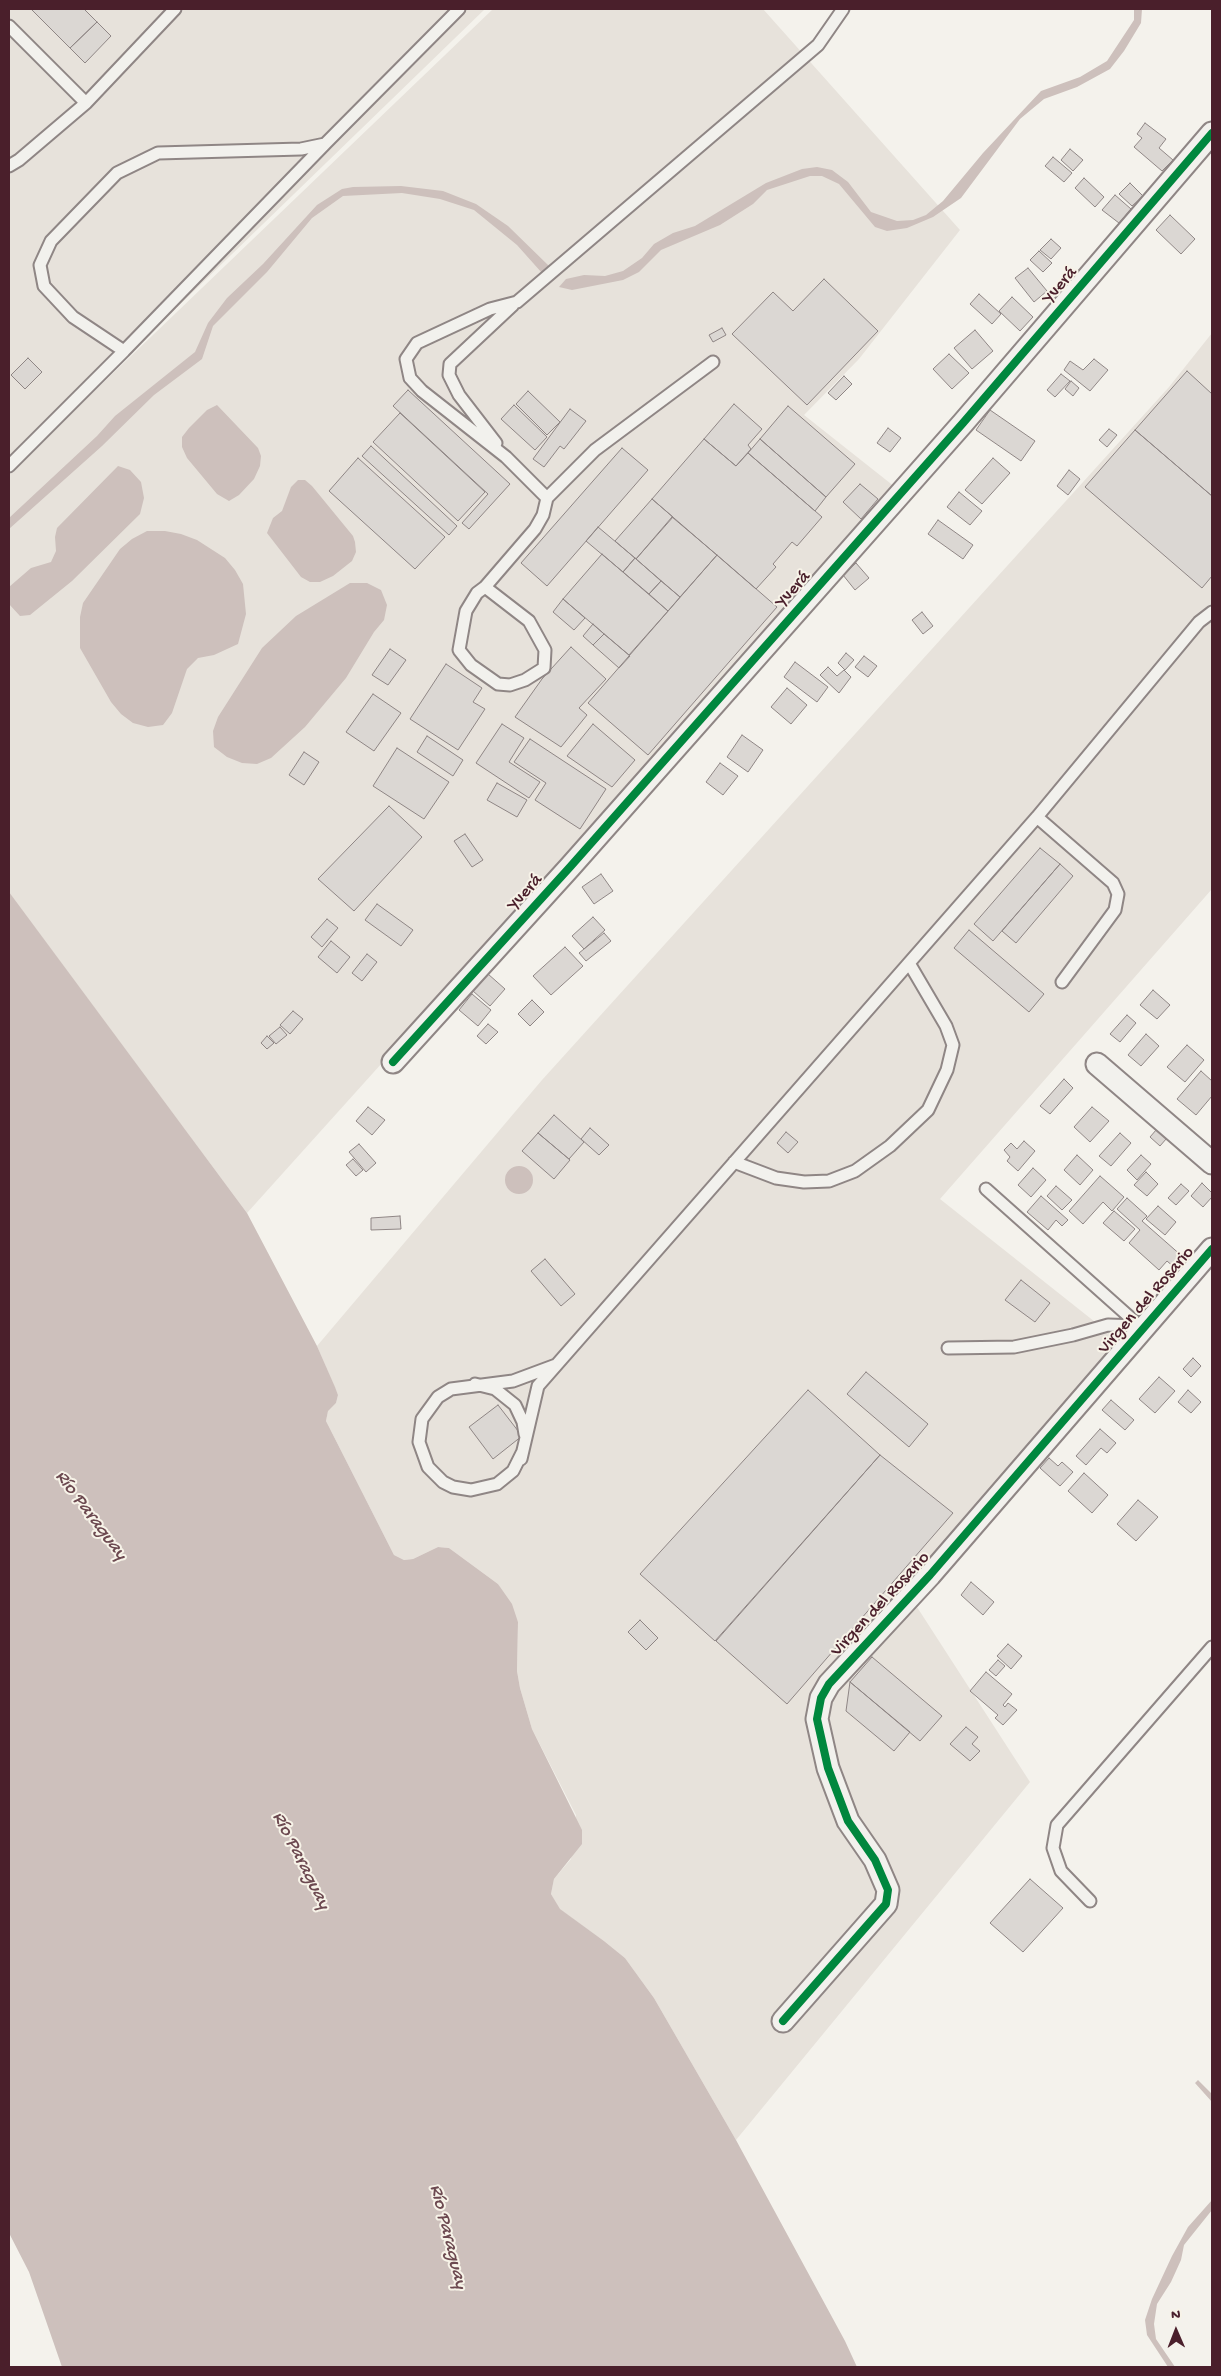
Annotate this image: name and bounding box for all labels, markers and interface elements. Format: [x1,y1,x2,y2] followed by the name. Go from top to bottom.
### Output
[1039,263,1083,309] street label: Yverá
[772,567,816,613] street label: Yverá
[504,870,548,916] street label: Yverá
[1094,1243,1200,1359] street label: Virgen del Rosario
[49,1467,131,1565] water label: Río Paraguay
[827,1548,935,1662] street label: Virgen del Rosario
[266,1808,334,1914] water label: Río Paraguay
[423,2183,471,2291] water label: Río Paraguay
[1151,2306,1201,2356] north arrow
[1171,2307,1180,2324] text: N

